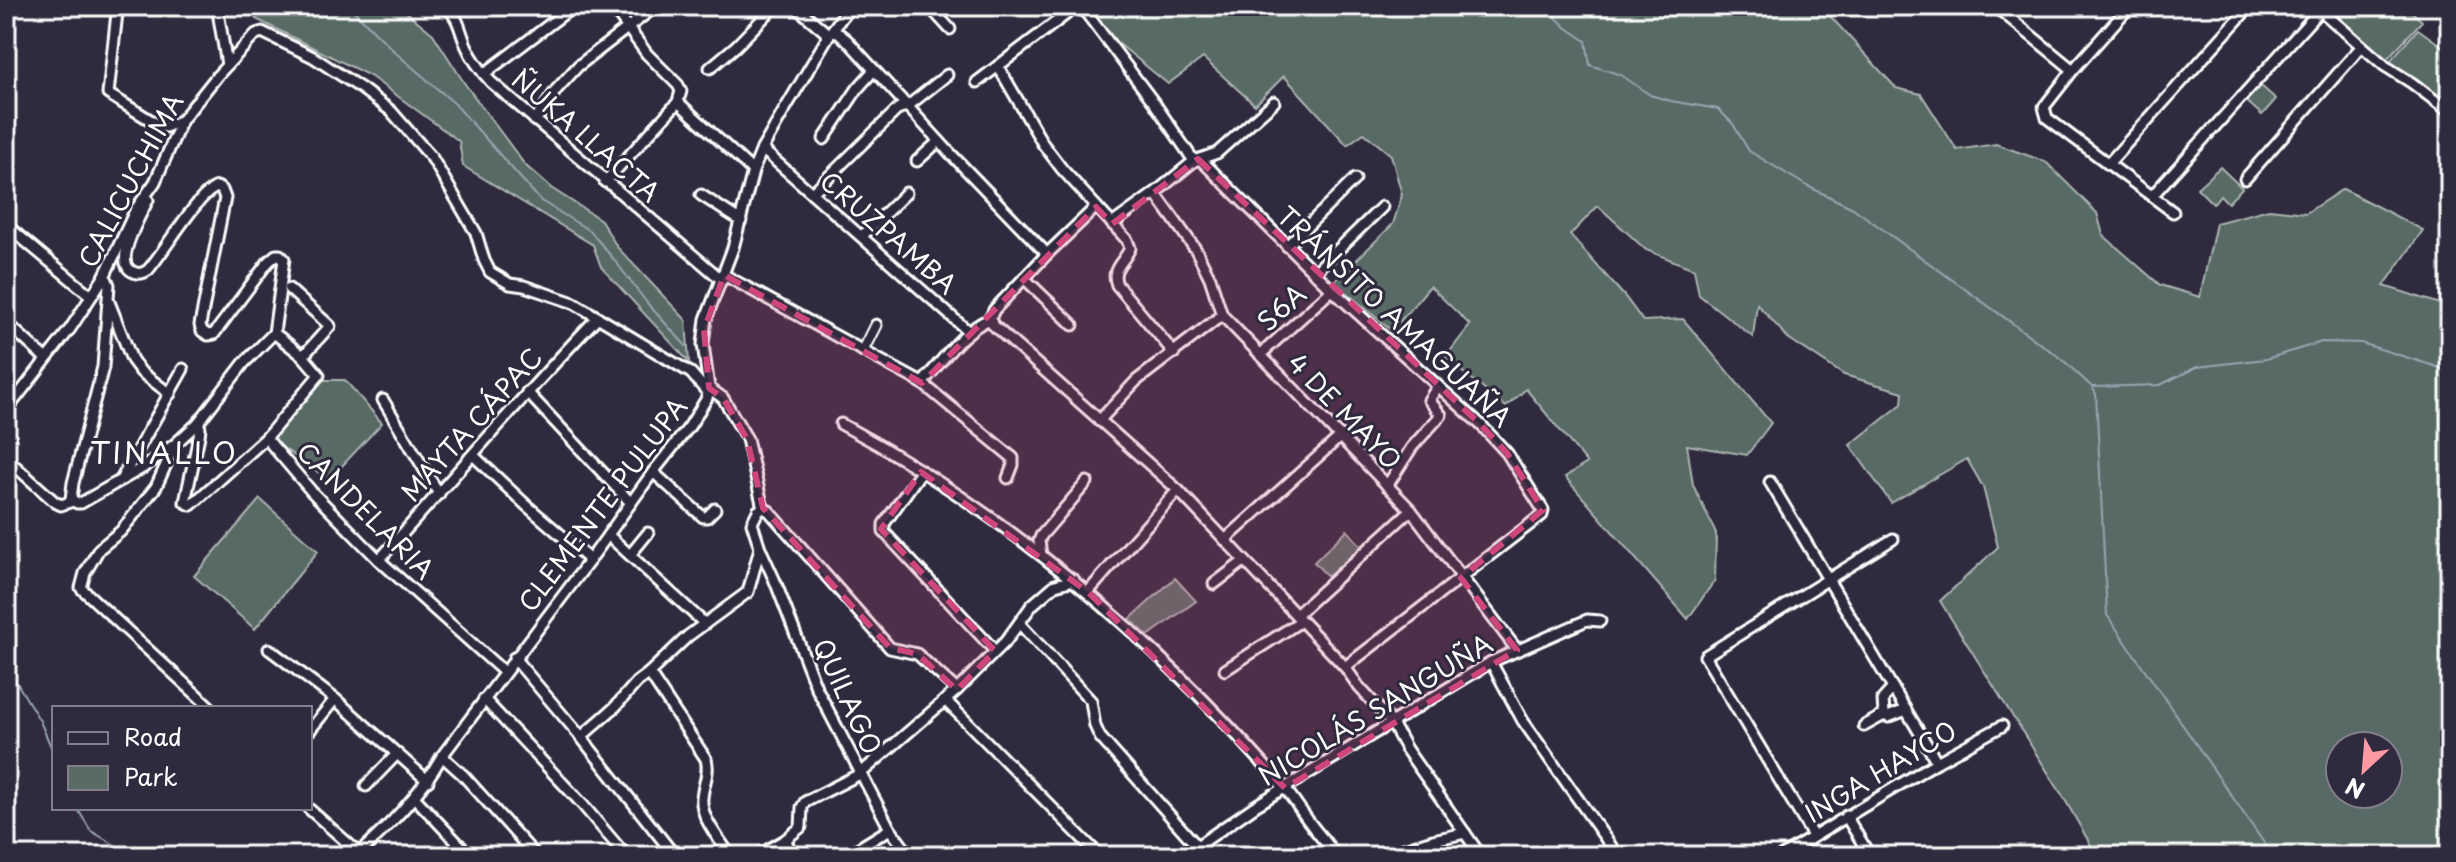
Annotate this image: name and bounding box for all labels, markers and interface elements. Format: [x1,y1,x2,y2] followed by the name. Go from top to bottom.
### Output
[503,59,669,211] street label: ÑUKA LLACTA
[68,86,192,274] street label: CALICUCHIMA
[812,161,966,303] street label: CRUZPAMBA
[1269,197,1521,435] street label: TRÁNSITO AMAGUAÑA
[1248,274,1314,340] street label: S6A
[391,338,551,510] street label: MAYTA CÁPAC
[1279,344,1411,478] street label: 4 DE MAYO
[508,389,696,619] street label: CLEMENTE PULUPA
[90,429,238,474] district label: TINALLO
[288,432,444,588] street label: CANDELARIA
[1251,624,1499,794] street label: NICOLÁS SANGUÑA
[804,631,892,761] street label: QUILAGO
[52,706,312,810] legend
[1797,710,1963,832] street label: INGA HAYCO
[124,718,182,754] text: Road
[2324,730,2404,810] north arrow
[124,758,178,794] text: Park
[2340,771,2370,808] text: N

